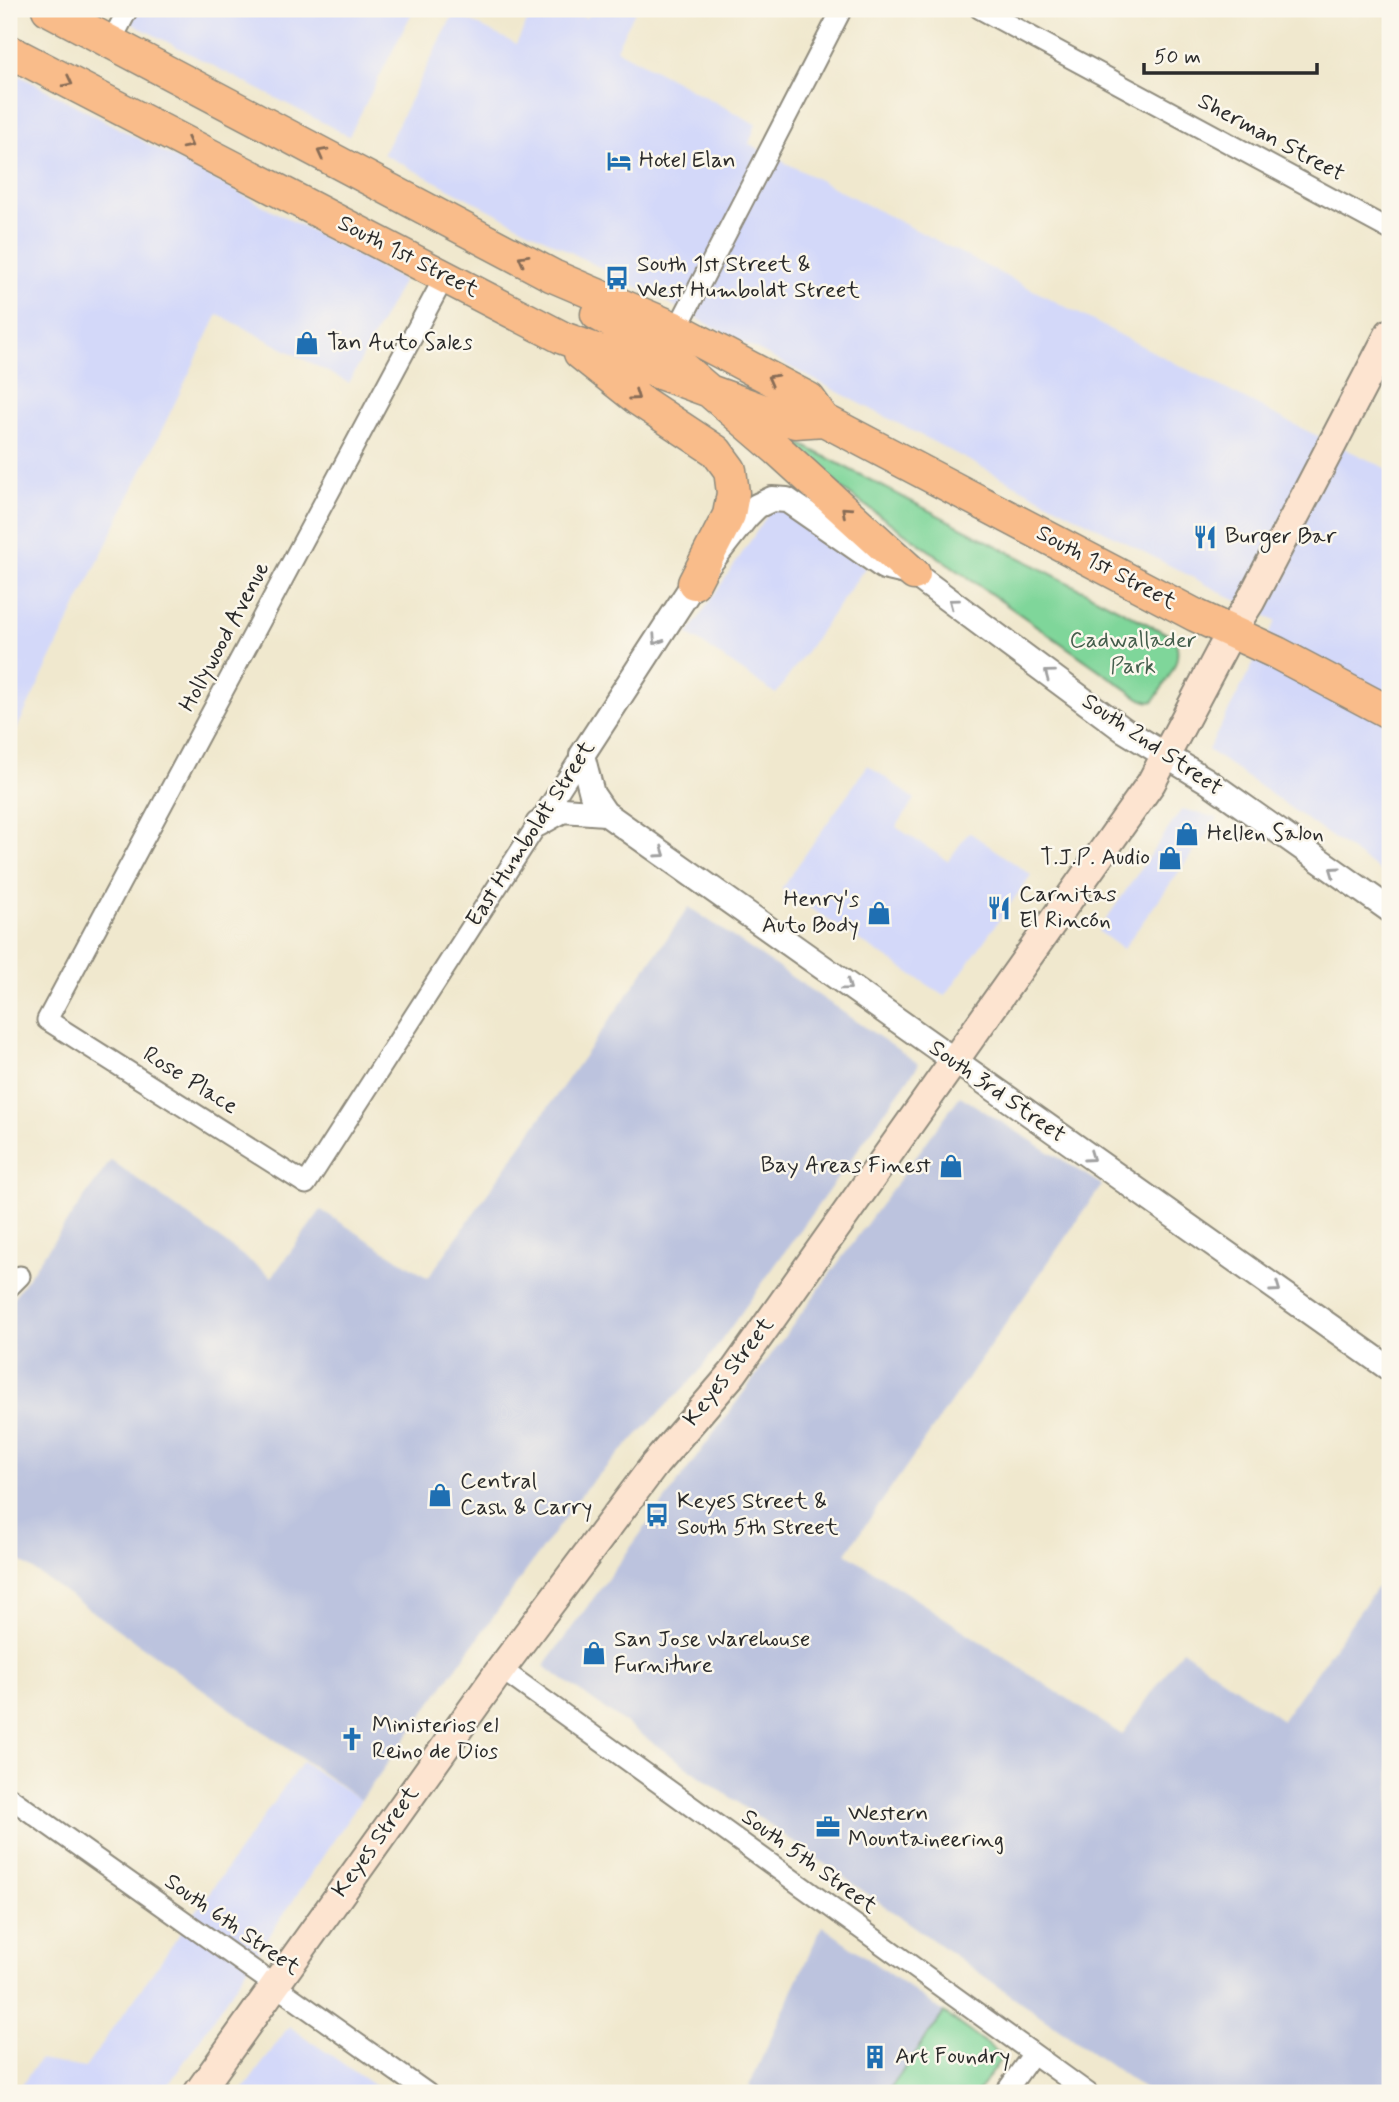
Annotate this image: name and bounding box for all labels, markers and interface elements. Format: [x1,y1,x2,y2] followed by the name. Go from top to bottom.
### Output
[1144,32,1317,76] scale bar
[1154,43,1201,71] text: 50 m
[61,73,73,87] one-way arrow
[1192,87,1350,189] street label: Sherman Street
[181,135,193,149] one-way arrow
[639,146,736,176] place label: Hotel Elan
[605,147,633,175] hotel icon: Hotel Elan
[316,148,329,161] one-way arrow
[332,209,484,306] street label: South 1st Street
[637,250,860,306] place label: South 1st Street & West Humboldt Street
[517,254,530,268] one-way arrow
[603,264,631,292] bus stop icon: South 1st Street & West Humboldt Street
[327,328,473,358] place label: Tan Auto Sales
[293,329,321,357] shop icon: Tan Auto Sales
[766,374,779,387] one-way arrow
[627,388,640,400] one-way arrow
[841,507,854,520] one-way arrow
[1031,519,1182,618] street label: South 1st Street
[1225,522,1337,554] place label: Burger Bar
[1191,523,1219,551] restaurant icon: Burger Bar
[173,557,277,717] street label: Hollywood Avenue
[949,599,961,611] one-way arrow
[1069,626,1197,682] park label: Cadwallader Park
[652,632,665,645] one-way arrow
[1045,670,1057,682] one-way arrow
[1076,687,1228,803] street label: South 2nd Street
[460,735,603,933] street label: East Humboldt Street
[1207,819,1324,849] place label: Hellen Salon
[1173,820,1201,848] shop icon: Hellen Salon
[1040,843,1150,873] place label: T.J.P. Audio
[653,844,666,857] one-way arrow
[1156,844,1184,872] shop icon: T.J.P. Audio
[1329,867,1342,879] one-way arrow
[1019,880,1117,936] place label: Carnitas El Rincón
[762,885,859,941] place label: Henry's Auto Body
[985,894,1013,922] restaurant icon: Carnitas El Rincón
[865,899,893,927] shop icon: Henry's Auto Body
[840,978,852,990] one-way arrow
[923,1034,1072,1150] street label: South 3rd Street
[137,1040,243,1122] street label: Rose Place
[1082,1149,1095,1161] one-way arrow
[761,1151,931,1181] place label: Bay Areas Finest
[937,1152,965,1180] shop icon: Bay Areas Finest
[1268,1280,1281,1292] one-way arrow
[677,1311,781,1433] street label: Keyes Street
[460,1467,592,1523] place label: Central Cash & Carry
[426,1481,454,1509] shop icon: Central Cash & Carry
[677,1487,839,1543] place label: Keyes Street & South 5th Street
[643,1501,671,1529] bus stop icon: Keyes Street & South 5th Street
[614,1625,810,1681] place label: San Jose Warehouse Furniture
[580,1639,608,1667] shop icon: San Jose Warehouse Furniture
[372,1711,498,1767] place label: Ministerios el Reino de Dios
[338,1725,366,1753] church icon: Ministerios el Reino de Dios
[325,1780,427,1904] street label: Keyes Street
[848,1799,1004,1855] place label: Western Mountaineering
[735,1802,883,1922] street label: South 5th Street
[814,1813,842,1841] office icon: Western Mountaineering
[158,1867,306,1983] street label: South 6th Street
[895,2042,1010,2072] place label: Art Foundry
[861,2043,889,2071] building icon: Art Foundry

